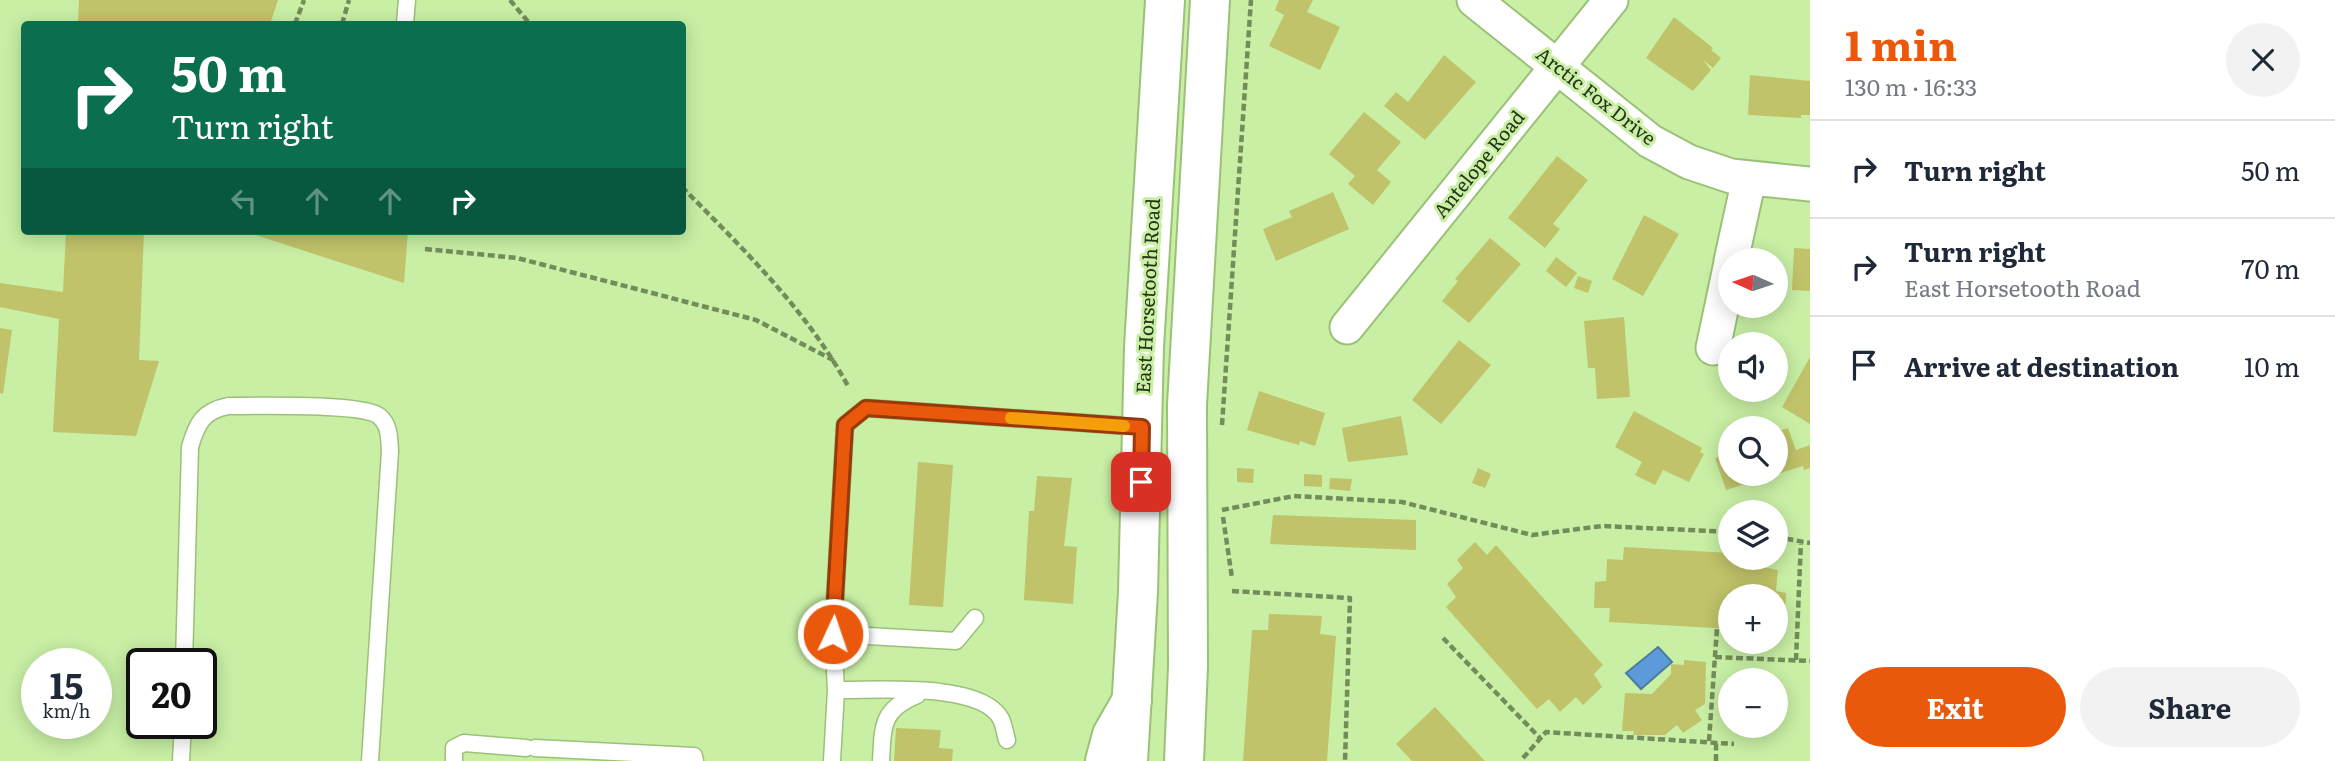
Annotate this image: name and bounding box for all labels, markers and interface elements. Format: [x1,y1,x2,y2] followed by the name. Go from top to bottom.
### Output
[1845,12,1957,74] text: 1 min
[2226,23,2300,97] button: close
[171,34,287,107] text: 50 m
[1531,39,1663,151] street label: Arctic Fox Drive
[56,49,147,140] icon: right
[1845,69,1977,103] text: 130 m · 16:33
[171,101,333,149] text: Turn right
[1426,103,1531,223] street label: Antelope Road
[1845,150,1883,188] icon: right
[1904,150,2046,189] text: Turn right
[2241,150,2300,189] text: 50 m
[225,182,263,220] icon: left
[298,182,336,220] icon: ahead
[371,182,409,220] icon: ahead
[444,182,482,220] icon: right
[1128,197,1166,394] street label: East Horsetooth Road
[1904,231,2046,270] text: Turn right
[1718,248,1788,318] north arrow
[1718,248,1788,738] map controls
[1845,248,1883,286] icon: right
[2241,248,2300,287] text: 70 m
[1904,270,2141,304] text: East Horsetooth Road
[1718,332,1788,402] button: sound
[1845,346,1883,384] icon: arrive
[1904,346,2179,385] text: Arrive at destination
[2244,346,2300,385] text: 10 m
[1718,416,1788,486] button: search
[1111,452,1171,512] pin
[1122,463,1160,501] icon: arrive
[1718,500,1788,570] button: layers
[1718,584,1788,654] button: +
[796,597,870,671] position arrow
[126,648,217,739] speed limit sign: 20
[50,658,83,710] text: 15
[1845,667,2066,747] button: Exit
[2080,667,2300,747] button: Share
[1718,668,1788,738] button: −
[43,697,90,724] text: km/h

